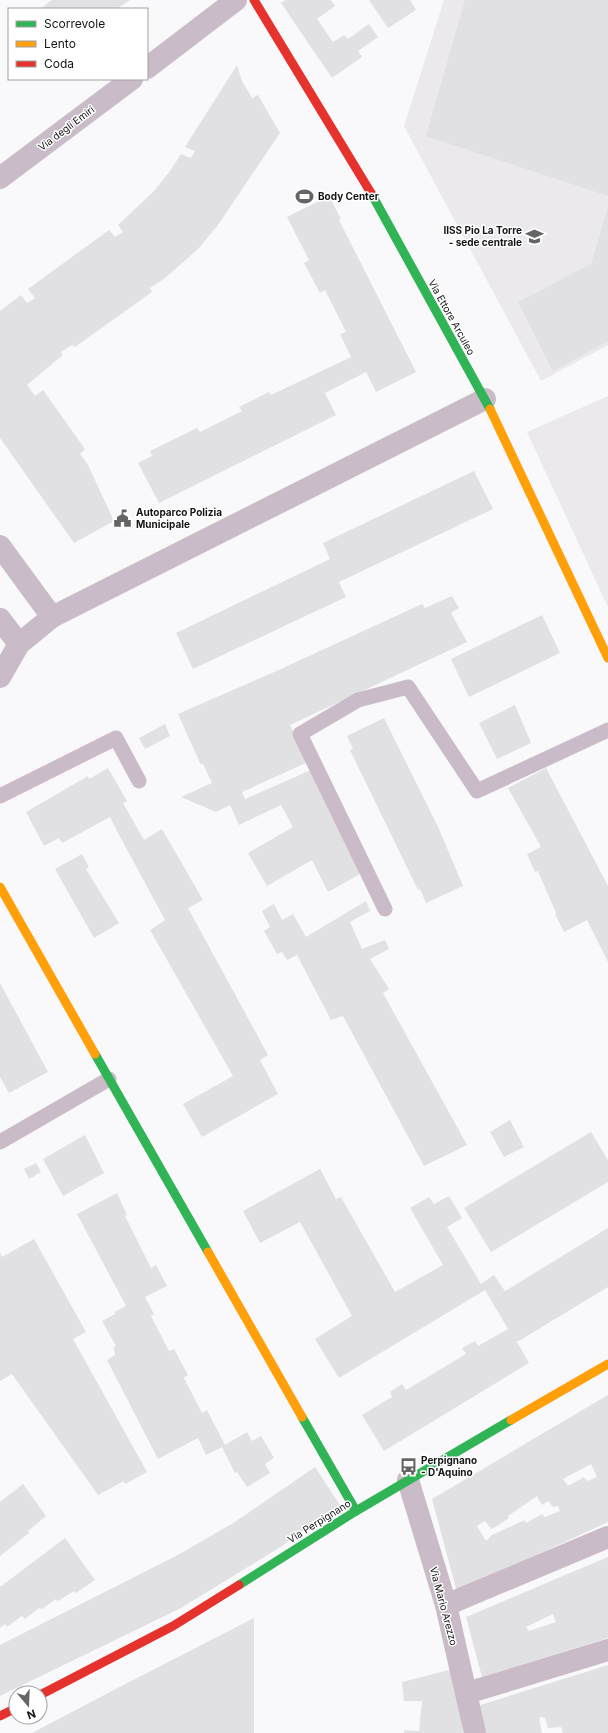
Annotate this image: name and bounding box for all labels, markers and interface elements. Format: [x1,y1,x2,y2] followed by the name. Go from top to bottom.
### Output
[8,8,148,80] legend
[44,16,105,31] text: Scorrevole
[44,36,76,51] text: Lento
[44,56,74,71] text: Coda
[36,103,96,153] street label: Via degli Emiri
[295,186,315,206] sports icon: Body Center
[318,190,379,203] place label: Body Center
[443,224,522,248] place label: IISS Pio La Torre - sede centrale
[525,226,545,246] school or university icon: IISS Pio La Torre - sede centrale
[426,277,478,357] street label: Via Ettore Arculeo
[136,506,222,530] place label: Autoparco Polizia Municipale
[113,508,133,528] public building icon: Autoparco Polizia Municipale
[421,1454,477,1478] place label: Perpignano - D'Aquino
[398,1456,418,1476] bus stop icon: Perpignano - D'Aquino
[285,1497,353,1545] street label: Via Perpignano
[428,1566,460,1646] street label: Via Mario Arezzo
[8,1685,48,1725] north arrow
[25,1706,38,1722] text: N

